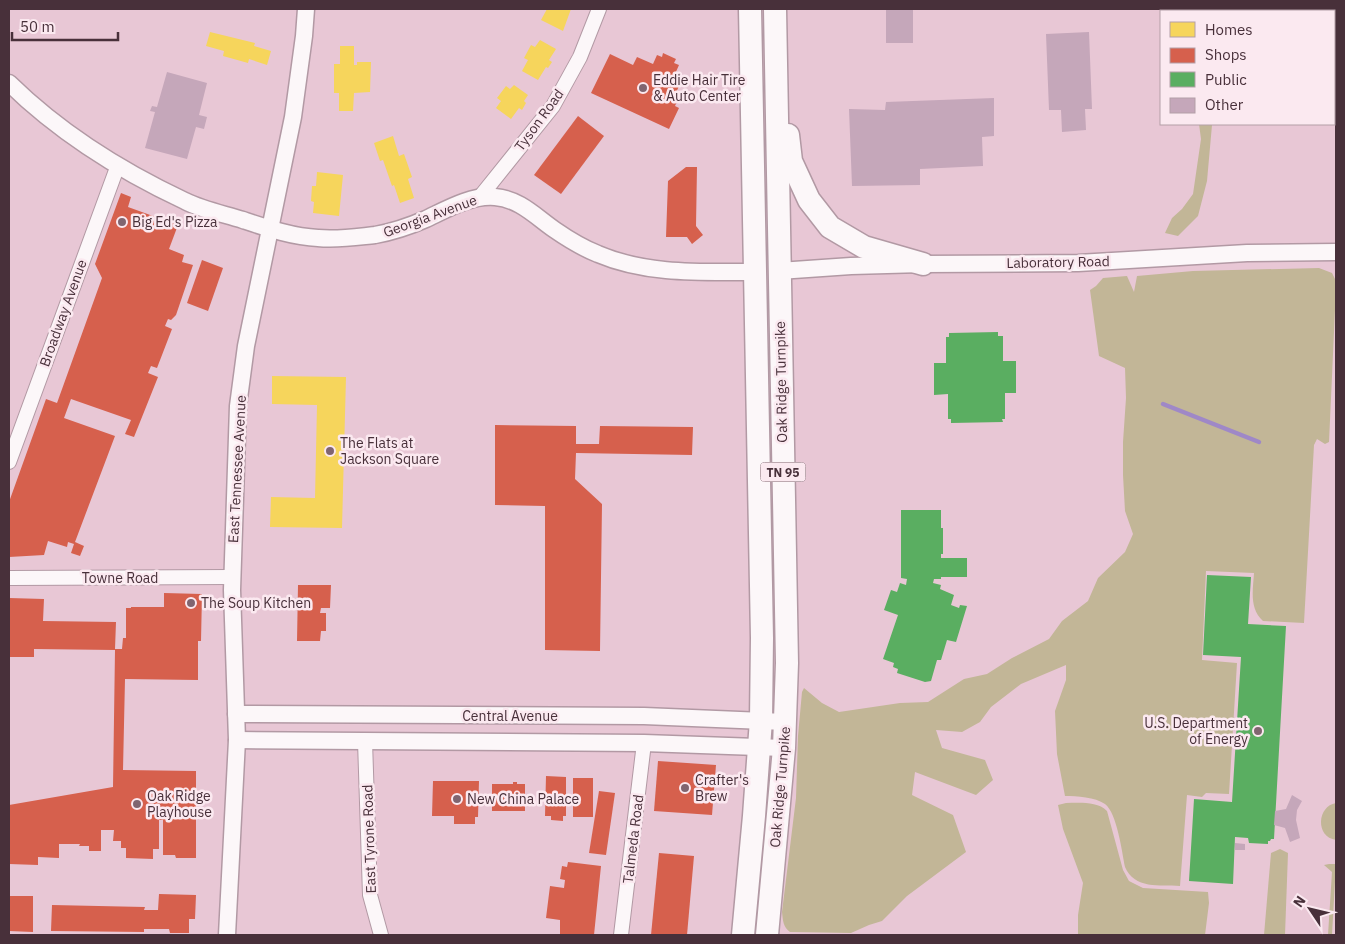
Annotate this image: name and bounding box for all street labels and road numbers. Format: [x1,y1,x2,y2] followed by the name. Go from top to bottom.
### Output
[510,85,568,155] street label: Tyson Road
[381,191,480,241] street label: Georgia Avenue
[1006,252,1110,272] street label: Laboratory Road
[35,257,91,369] street label: Broadway Avenue
[771,321,791,443] street label: Oak Ridge Turnpike
[224,394,250,543] street label: East Tennessee Avenue
[760,462,806,482] road number: TN 95
[82,569,158,587] street label: Towne Road
[462,707,558,725] street label: Central Avenue
[766,725,794,848] street label: Oak Ridge Turnpike
[358,784,380,894] street label: East Tyrone Road
[619,794,647,884] street label: Talmeda Road

